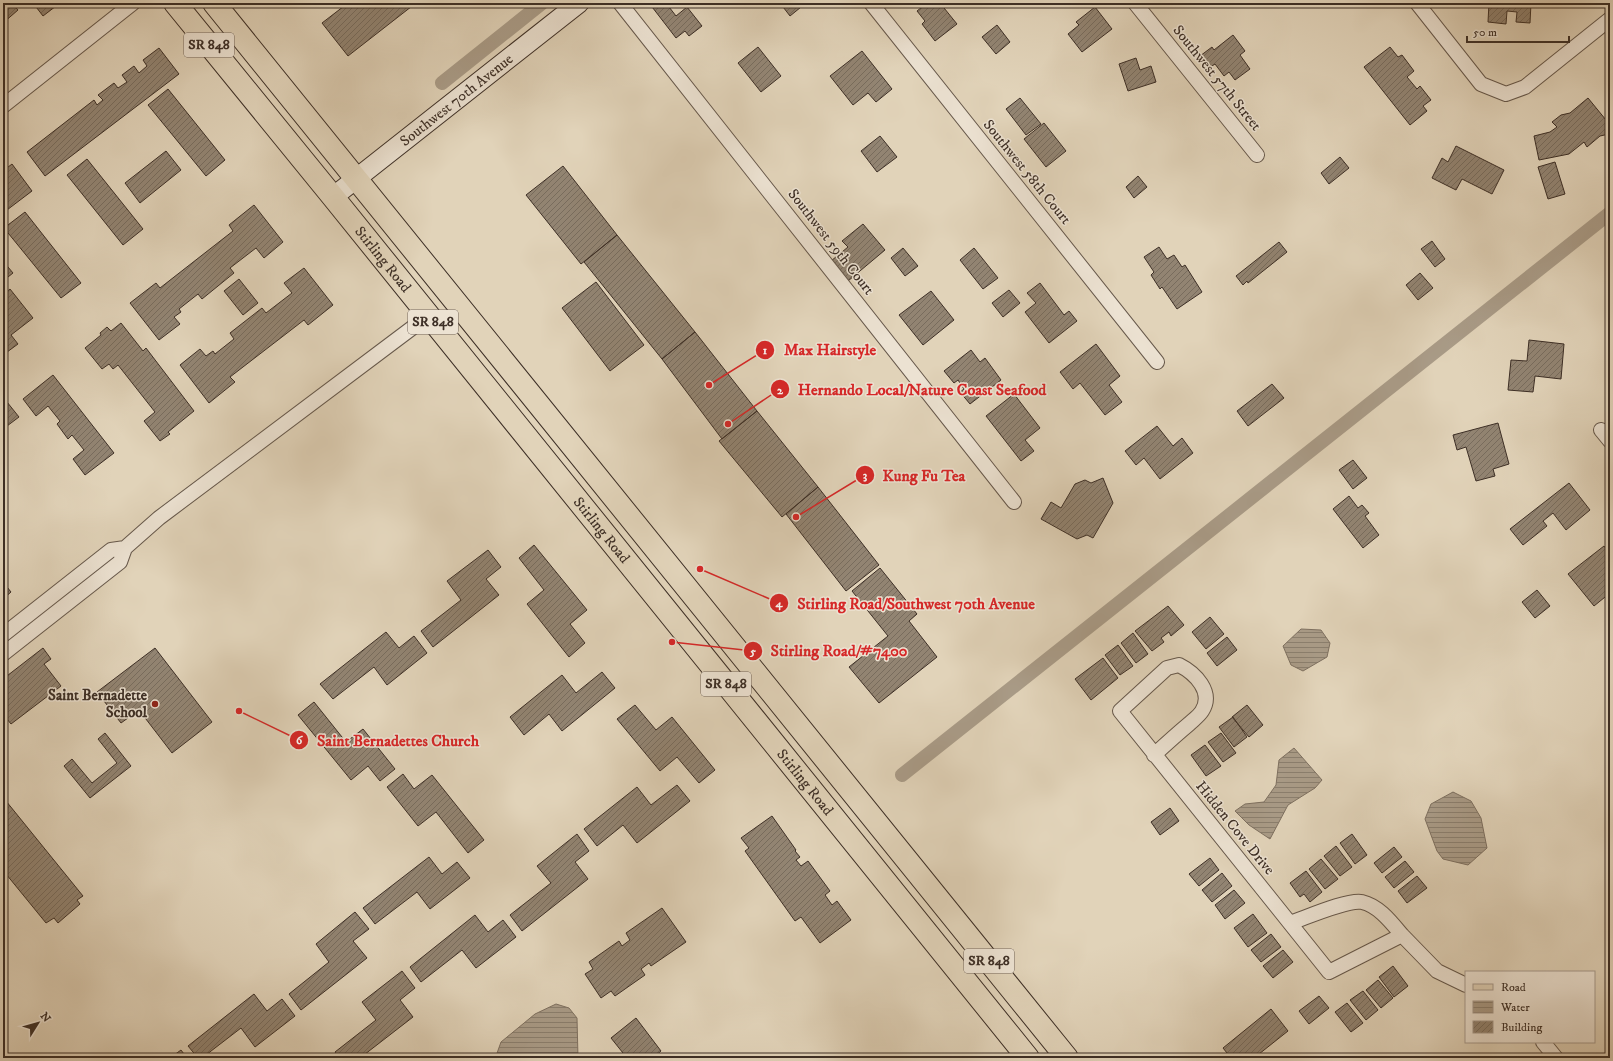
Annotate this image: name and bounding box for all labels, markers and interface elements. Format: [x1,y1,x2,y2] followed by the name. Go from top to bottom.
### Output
[1467,18,1569,44] scale bar
[1169,21,1266,135] street label: Southwest 57th Street
[1473,25,1497,40] text: 50 m
[184,33,234,57] road number: SR 848
[396,49,517,150] street label: Southwest 70th Avenue
[979,116,1075,228] street label: Southwest 58th Court
[784,185,878,299] street label: Southwest 59th Court
[351,222,416,297] street label: Stirling Road
[408,310,458,334] road number: SR 848
[755,336,884,364] callout: Max Hairstyle
[784,340,876,360] text: Max Hairstyle
[763,343,768,358] text: 1
[770,375,1054,403] callout: Hernando Local/Nature Coast Seafood
[798,380,1047,400] text: Hernando Local/Nature Coast Seafood
[777,383,784,398] text: 2
[855,461,974,489] callout: Kung Fu Tea
[883,466,967,486] text: Kung Fu Tea
[863,468,868,483] text: 3
[569,493,635,567] street label: Stirling Road
[769,589,1042,617] callout: Stirling Road/Southwest 70th Avenue
[797,594,1035,614] text: Stirling Road/Southwest 70th Avenue
[775,596,784,611] text: 4
[743,637,916,665] callout: Stirling Road/#7400
[771,641,908,661] text: Stirling Road/#7400
[749,644,756,659] text: 5
[701,672,751,696] road number: SR 848
[48,686,148,722] place label: Saint Bernadette School
[150,699,160,709] marker: Saint Bernadette School
[289,726,487,754] callout: Saint Bernadettes Church
[317,731,480,751] text: Saint Bernadettes Church
[296,733,303,748] text: 6
[773,745,838,819] street label: Stirling Road
[1191,777,1279,879] street label: Hidden Cove Drive
[964,949,1014,973] road number: SR 848
[1465,971,1595,1043] legend
[1501,980,1526,995] text: Road
[1500,1000,1530,1015] text: Water
[18,1003,58,1043] north arrow
[37,1010,53,1025] text: N
[1501,1020,1542,1035] text: Building

